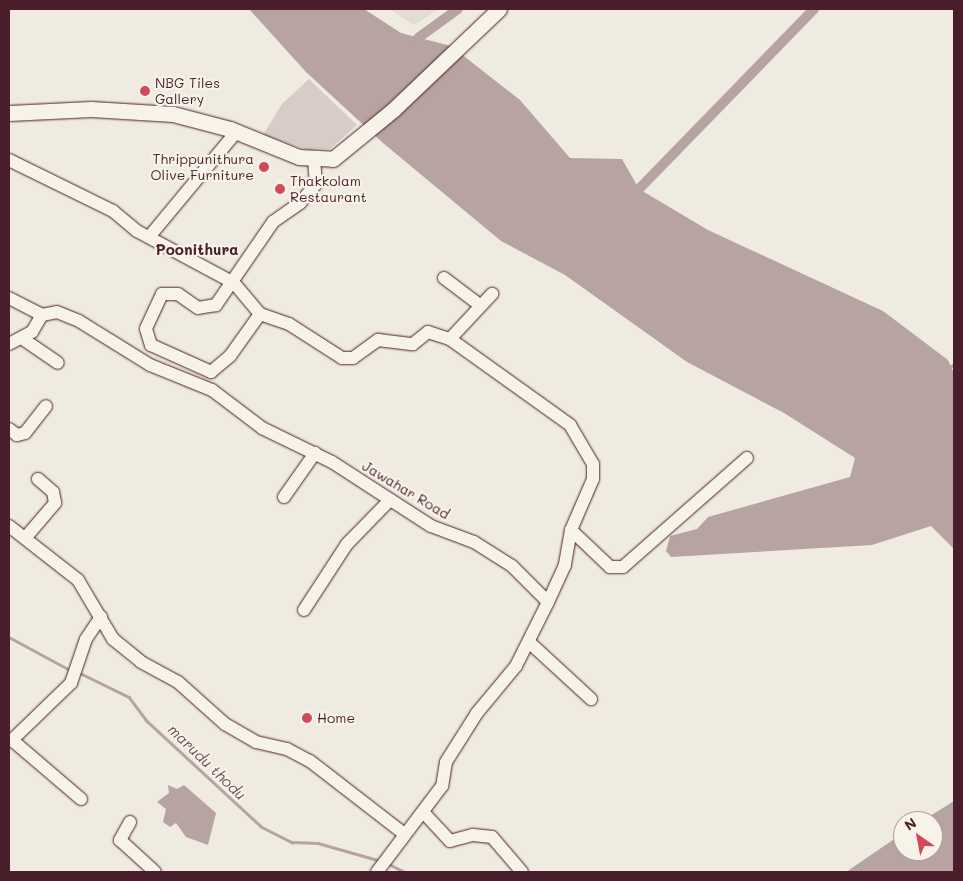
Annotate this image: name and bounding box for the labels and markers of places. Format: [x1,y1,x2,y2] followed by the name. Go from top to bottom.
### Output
[155,75,220,108] place label: NBG Tiles Gallery
[139,85,151,97] marker: NBG Tiles Gallery
[150,151,254,184] place label: Thrippunithura Olive Furniture
[258,161,270,173] marker: Thrippunithura Olive Furniture
[290,173,367,206] place label: Thakkolam Restaurant
[274,183,286,195] marker: Thakkolam Restaurant
[317,710,355,726] place label: Home
[301,712,313,724] marker: Home

